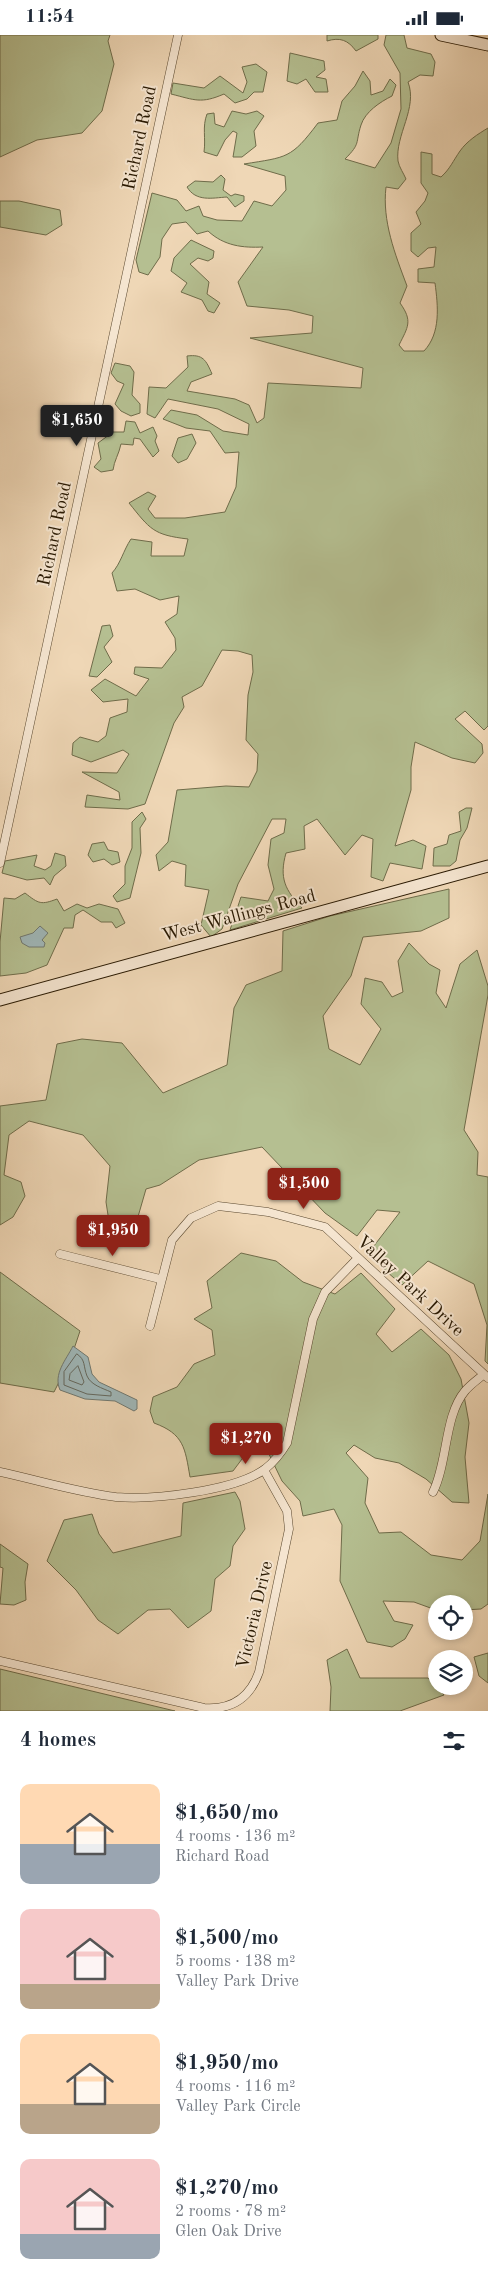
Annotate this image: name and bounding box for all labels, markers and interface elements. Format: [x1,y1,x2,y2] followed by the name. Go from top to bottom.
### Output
[25,8,74,27] text: 11:54
[120,84,160,192] street label: Richard Road
[36,405,118,447] pin: $1,650
[52,413,102,429] text: $1,650
[35,480,75,588] street label: Richard Road
[160,887,318,945] street label: West Wallings Road
[263,1167,345,1210] pin: $1,500
[279,1176,329,1192] text: $1,500
[72,1215,154,1257] pin: $1,950
[88,1223,138,1239] text: $1,950
[353,1232,467,1340] street label: Valley Park Drive
[205,1423,287,1465] pin: $1,270
[221,1431,271,1447] text: $1,270
[234,1559,276,1671] street label: Victoria Drive
[428,1595,473,1695] map controls
[428,1595,473,1640] button: locate
[428,1650,473,1695] button: layers
[440,1727,468,1755] icon: filters
[20,1730,96,1751] text: 4 homes
[175,1803,279,1824] text: $1,650/mo
[60,1804,120,1864] icon: home
[175,1829,295,1845] text: 4 rooms · 136 m²
[175,1849,269,1865] text: Richard Road
[175,1928,279,1949] text: $1,500/mo
[60,1929,120,1989] icon: home
[175,1954,295,1970] text: 5 rooms · 138 m²
[175,1974,299,1990] text: Valley Park Drive
[175,2053,279,2074] text: $1,950/mo
[60,2054,120,2114] icon: home
[175,2079,295,2095] text: 4 rooms · 116 m²
[175,2099,301,2115] text: Valley Park Circle
[175,2178,279,2199] text: $1,270/mo
[60,2179,120,2239] icon: home
[175,2204,286,2220] text: 2 rooms · 78 m²
[175,2224,282,2240] text: Glen Oak Drive

